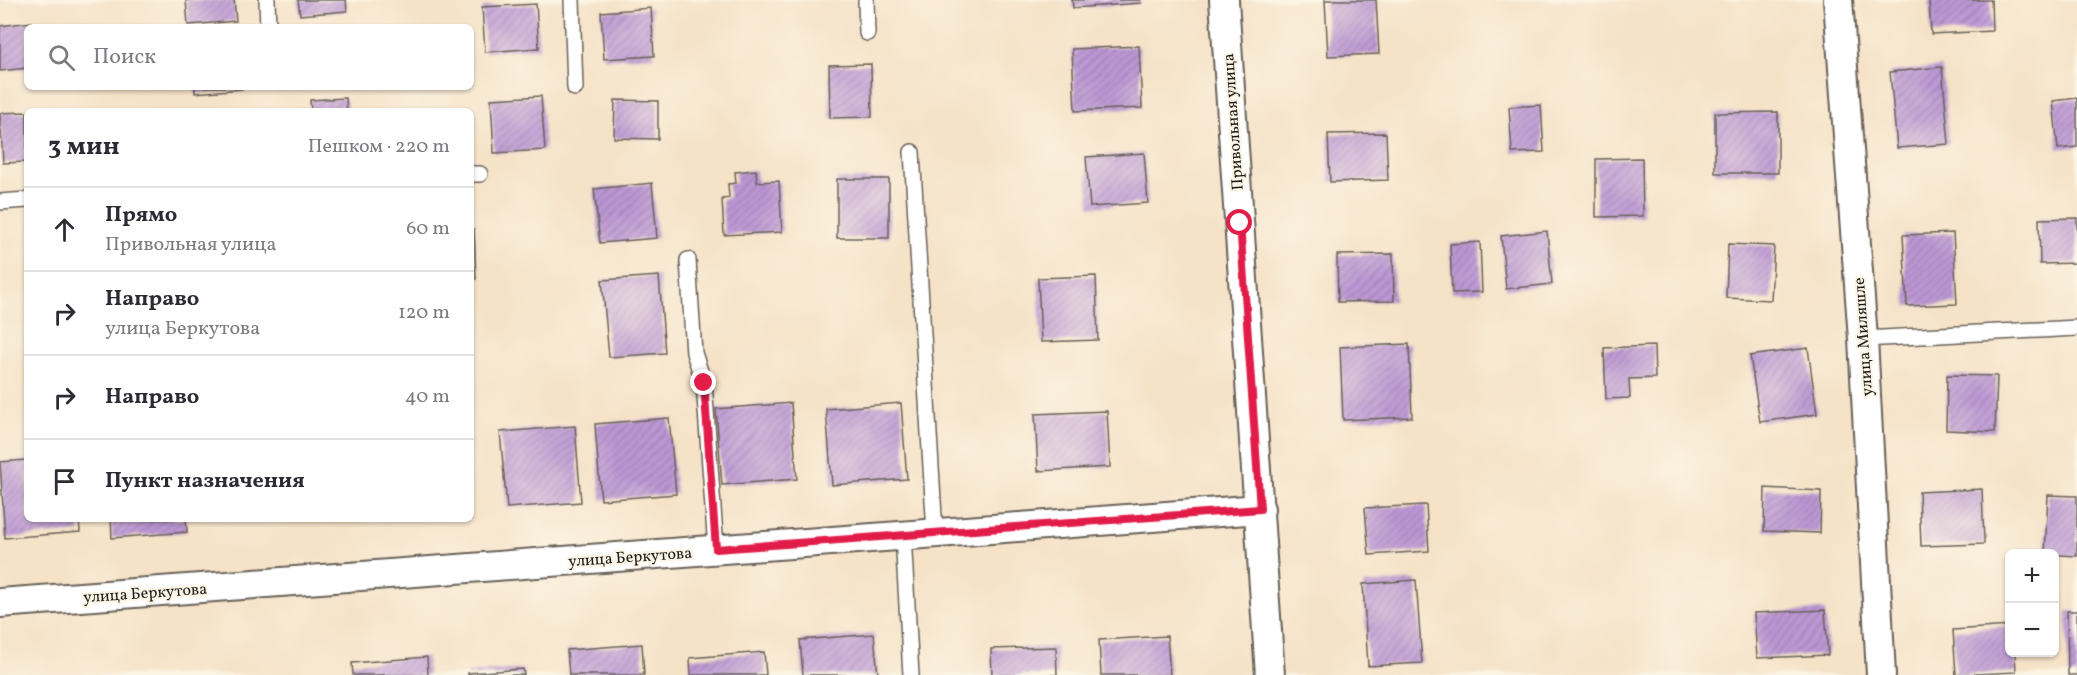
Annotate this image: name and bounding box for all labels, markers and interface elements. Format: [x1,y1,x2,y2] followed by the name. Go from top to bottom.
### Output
[24,24,474,90] search box
[45,41,78,74] icon: search
[93,42,156,73] text: Поиск
[1218,53,1250,191] street label: Привольная улица
[48,129,120,165] text: 3 мин
[308,133,450,161] text: Пешком · 220 m
[105,200,177,231] text: Прямо
[1226,209,1252,235] route start
[48,213,81,246] icon: ahead
[406,215,450,243] text: 60 m
[105,231,277,259] text: Привольная улица
[1849,277,1879,397] street label: улица Миляшле
[105,284,199,315] text: Направо
[48,297,81,330] icon: right
[398,299,450,327] text: 120 m
[105,315,260,343] text: улица Беркутова
[690,369,716,395] route end
[48,381,81,414] icon: right
[105,382,199,413] text: Направо
[405,383,450,411] text: 40 m
[48,465,81,498] icon: arrive
[105,466,305,497] text: Пункт назначения
[567,543,693,573] street label: улица Беркутова
[2005,549,2059,657] map controls
[2005,549,2059,603] button: +
[82,579,208,609] street label: улица Беркутова
[2005,603,2059,657] button: −

